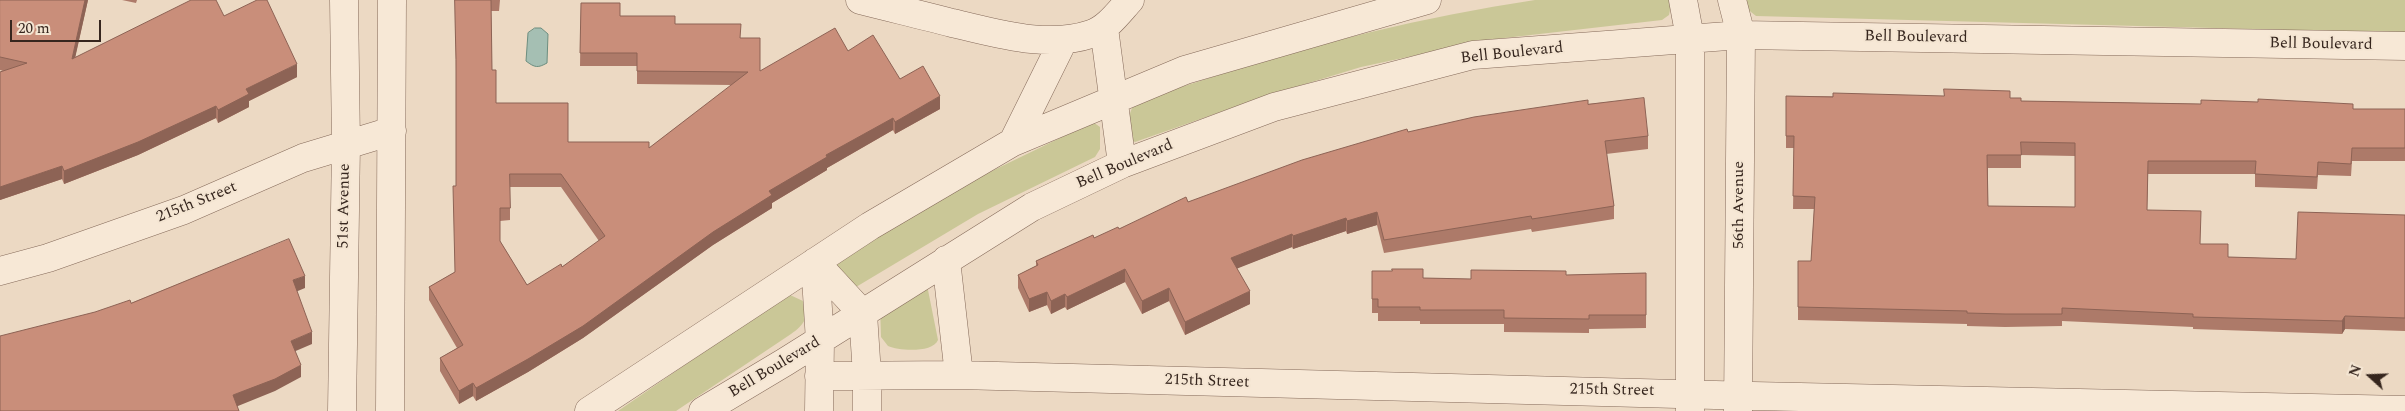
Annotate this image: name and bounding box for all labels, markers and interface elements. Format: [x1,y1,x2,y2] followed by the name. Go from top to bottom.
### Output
[12,10,104,42] scale bar
[18,17,50,40] text: 20 m
[1864,27,1968,49] street label: Bell Boulevard
[2269,34,2373,56] street label: Bell Boulevard
[1460,39,1564,69] street label: Bell Boulevard
[1074,136,1176,194] street label: Bell Boulevard
[1730,161,1750,249] street label: 56th Avenue
[335,163,355,249] street label: 51st Avenue
[154,178,240,228] street label: 215th Street
[726,333,824,403] street label: Bell Boulevard
[2345,351,2395,401] north arrow
[2344,362,2367,380] text: N
[1164,371,1250,393] street label: 215th Street
[1569,381,1655,401] street label: 215th Street

